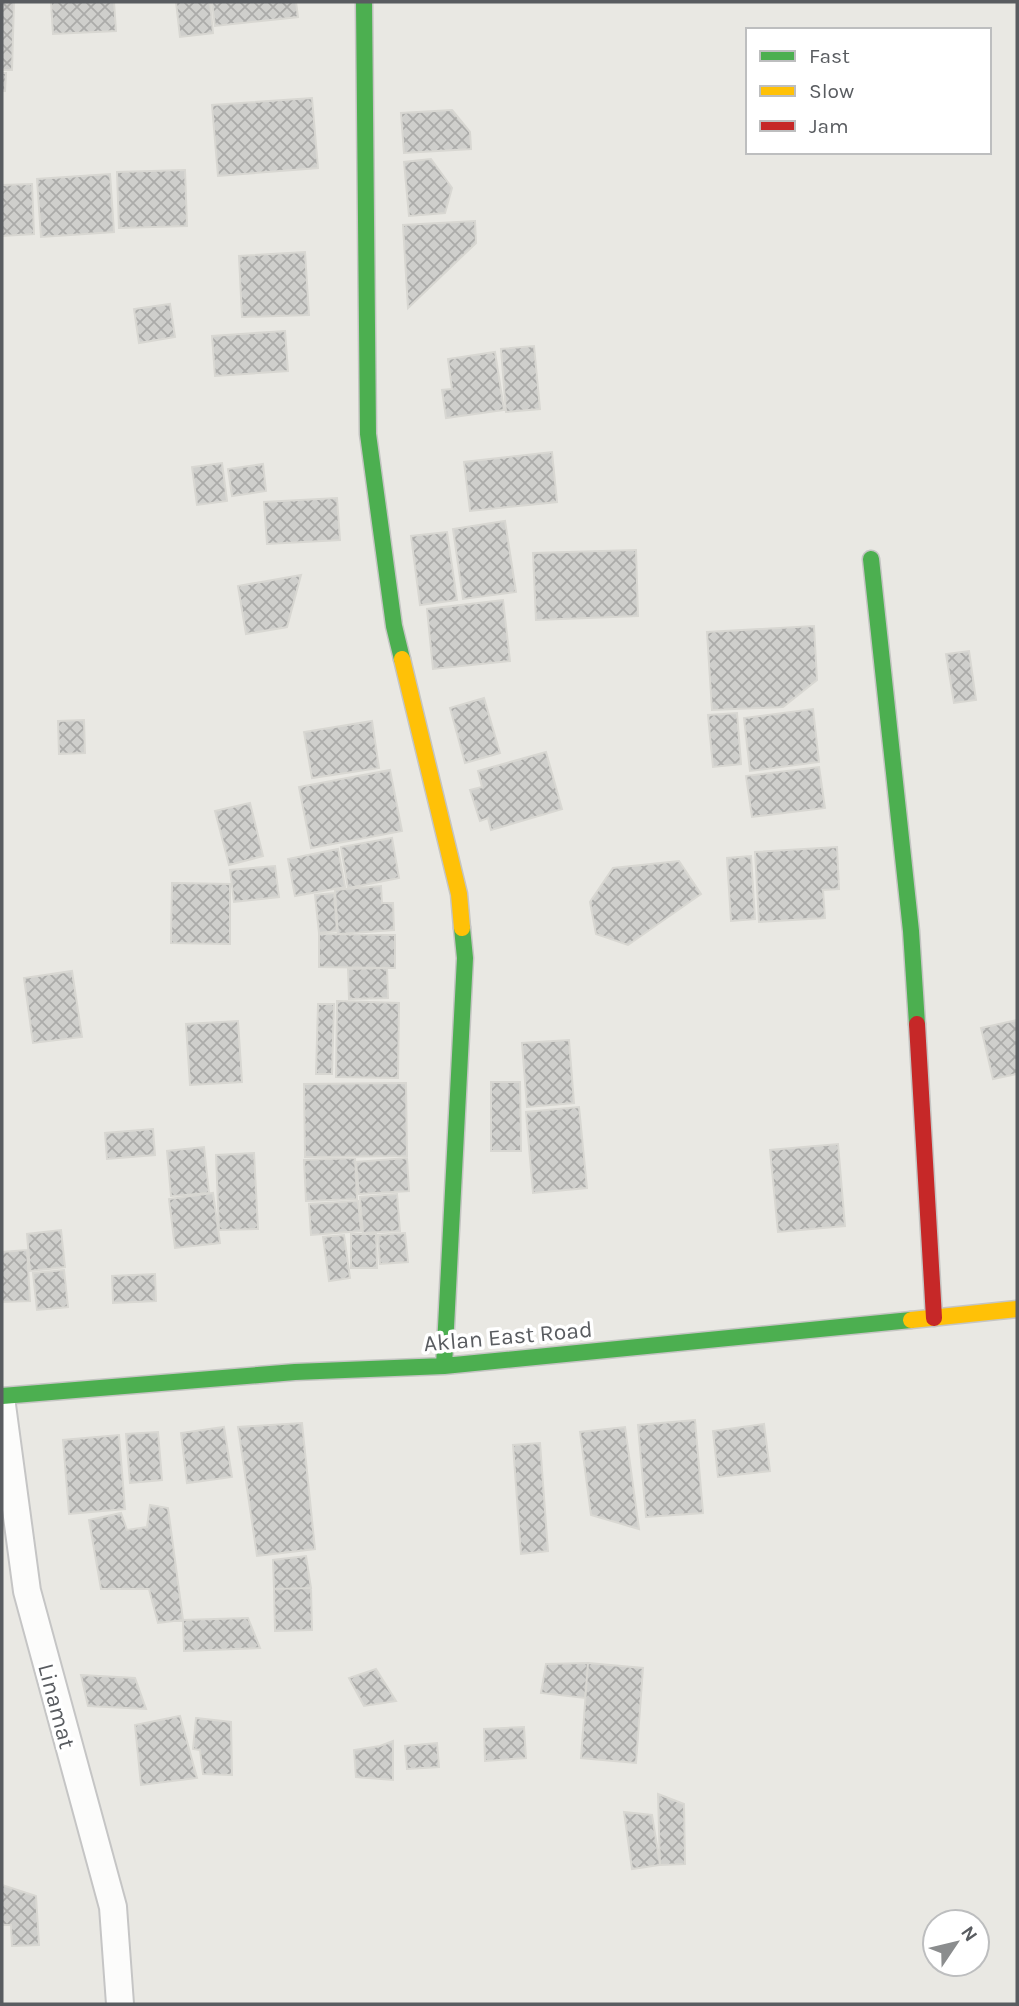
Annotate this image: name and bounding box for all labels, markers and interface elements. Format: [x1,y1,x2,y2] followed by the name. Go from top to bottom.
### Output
[746,28,991,154] legend
[809,44,850,68] text: Fast
[809,79,854,103] text: Slow
[809,114,849,138] text: Jam
[423,1316,594,1357] street label: Aklan East Road
[32,1661,81,1752] street label: Linamat
[921,1908,991,1978] north arrow
[956,1922,982,1946] text: N

